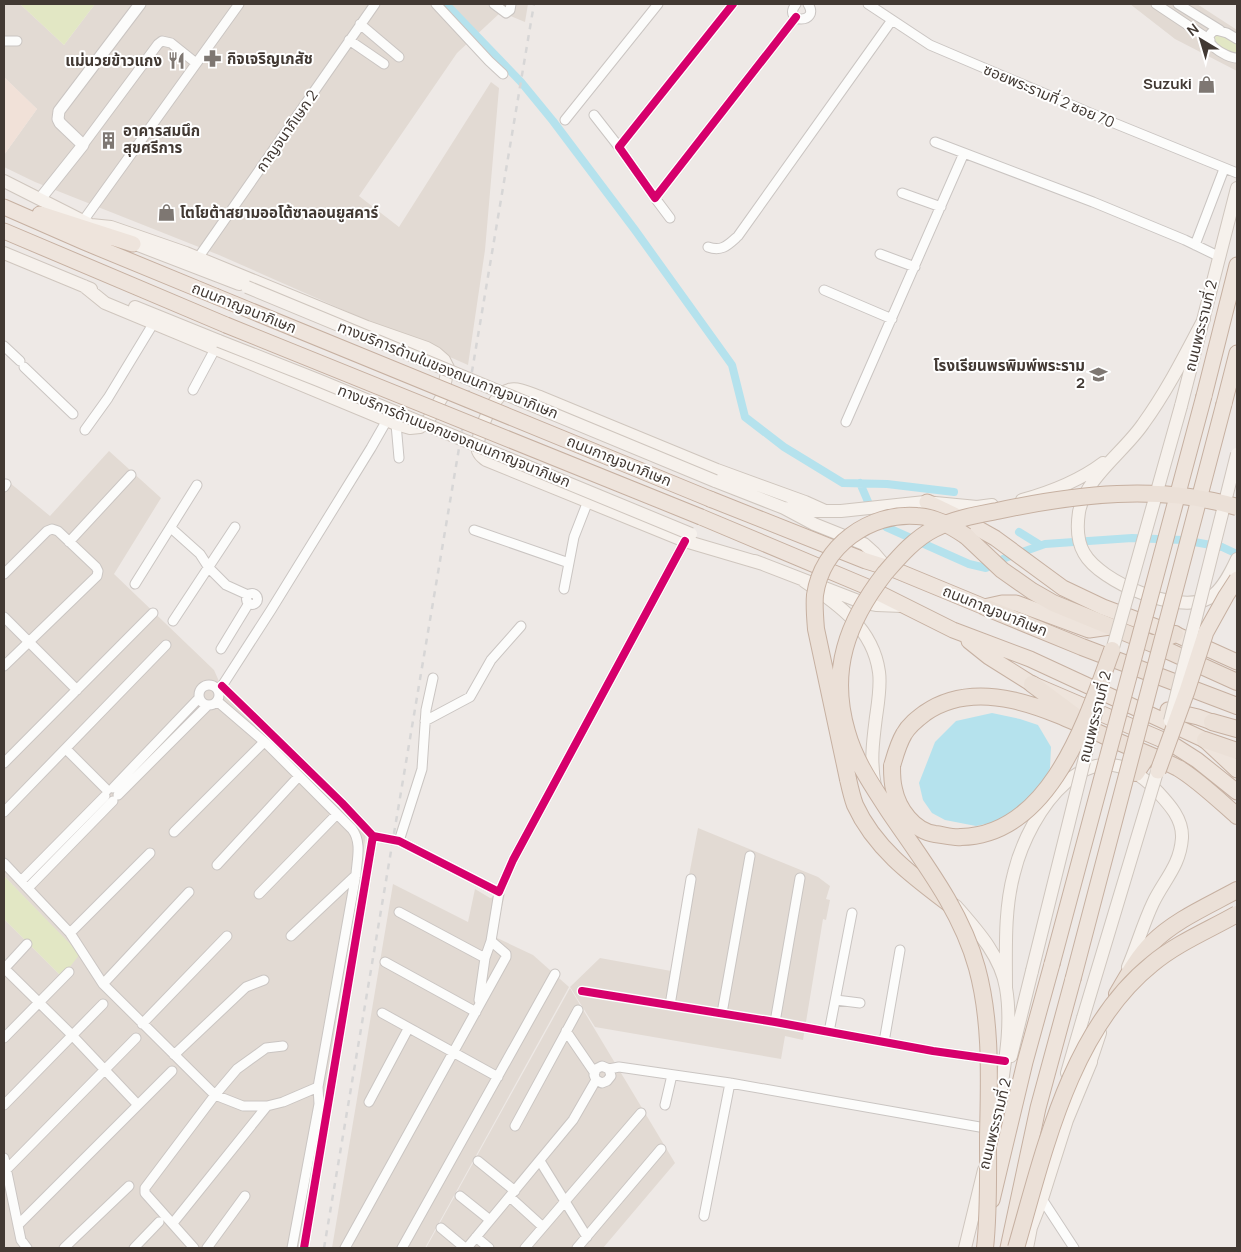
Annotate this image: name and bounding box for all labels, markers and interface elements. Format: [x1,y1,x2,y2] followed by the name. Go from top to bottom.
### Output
[1176,15,1226,65] north arrow
[1183,19,1203,40] text: N
[227,48,313,69] place label: กิจเจริญเภสัช
[203,49,223,69] pharmacy icon: กิจเจริญเภสัช
[65,50,162,71] place label: แม่นวยข้าวแกง
[166,51,186,71] restaurant icon: แม่นวยข้าวแกง
[980,58,1118,133] street label: ซอยพระรามที่ 2 ซอย 70
[1143,73,1192,94] place label: Suzuki
[1196,74,1216,94] shop icon: Suzuki
[251,86,323,176] street label: กาญจนาภิเษก 2
[123,120,200,158] place label: อาคารสมนึก สุขศรีการ
[99,130,119,150] building icon: อาคารสมนึก สุขศรีการ
[180,202,379,223] place label: โตโยต้าสยามออโต้ซาลอนยูสคาร์
[156,203,176,223] shop icon: โตโยต้าสยามออโต้ซาลอนยูสคาร์
[189,277,300,338] street label: ถนนกาญจนาภิเษก
[1179,278,1222,374] street label: ถนนพระรามที่ 2
[335,316,562,424] street label: ทางบริการด้านในของถนนกาญจนาภิเษก
[933,355,1085,393] place label: โรงเรียนพรพิมพ์พระราม 2
[1089,365,1109,385] school or university icon: โรงเรียนพรพิมพ์พระราม 2
[335,379,574,492] street label: ทางบริการด้านนอกของถนนกาญจนาภิเษก
[564,430,675,491] street label: ถนนกาญจนาภิเษก
[940,580,1051,641] street label: ถนนกาญจนาภิเษก
[1073,669,1116,765] street label: ถนนพระรามที่ 2
[973,1076,1016,1172] street label: ถนนพระรามที่ 2

